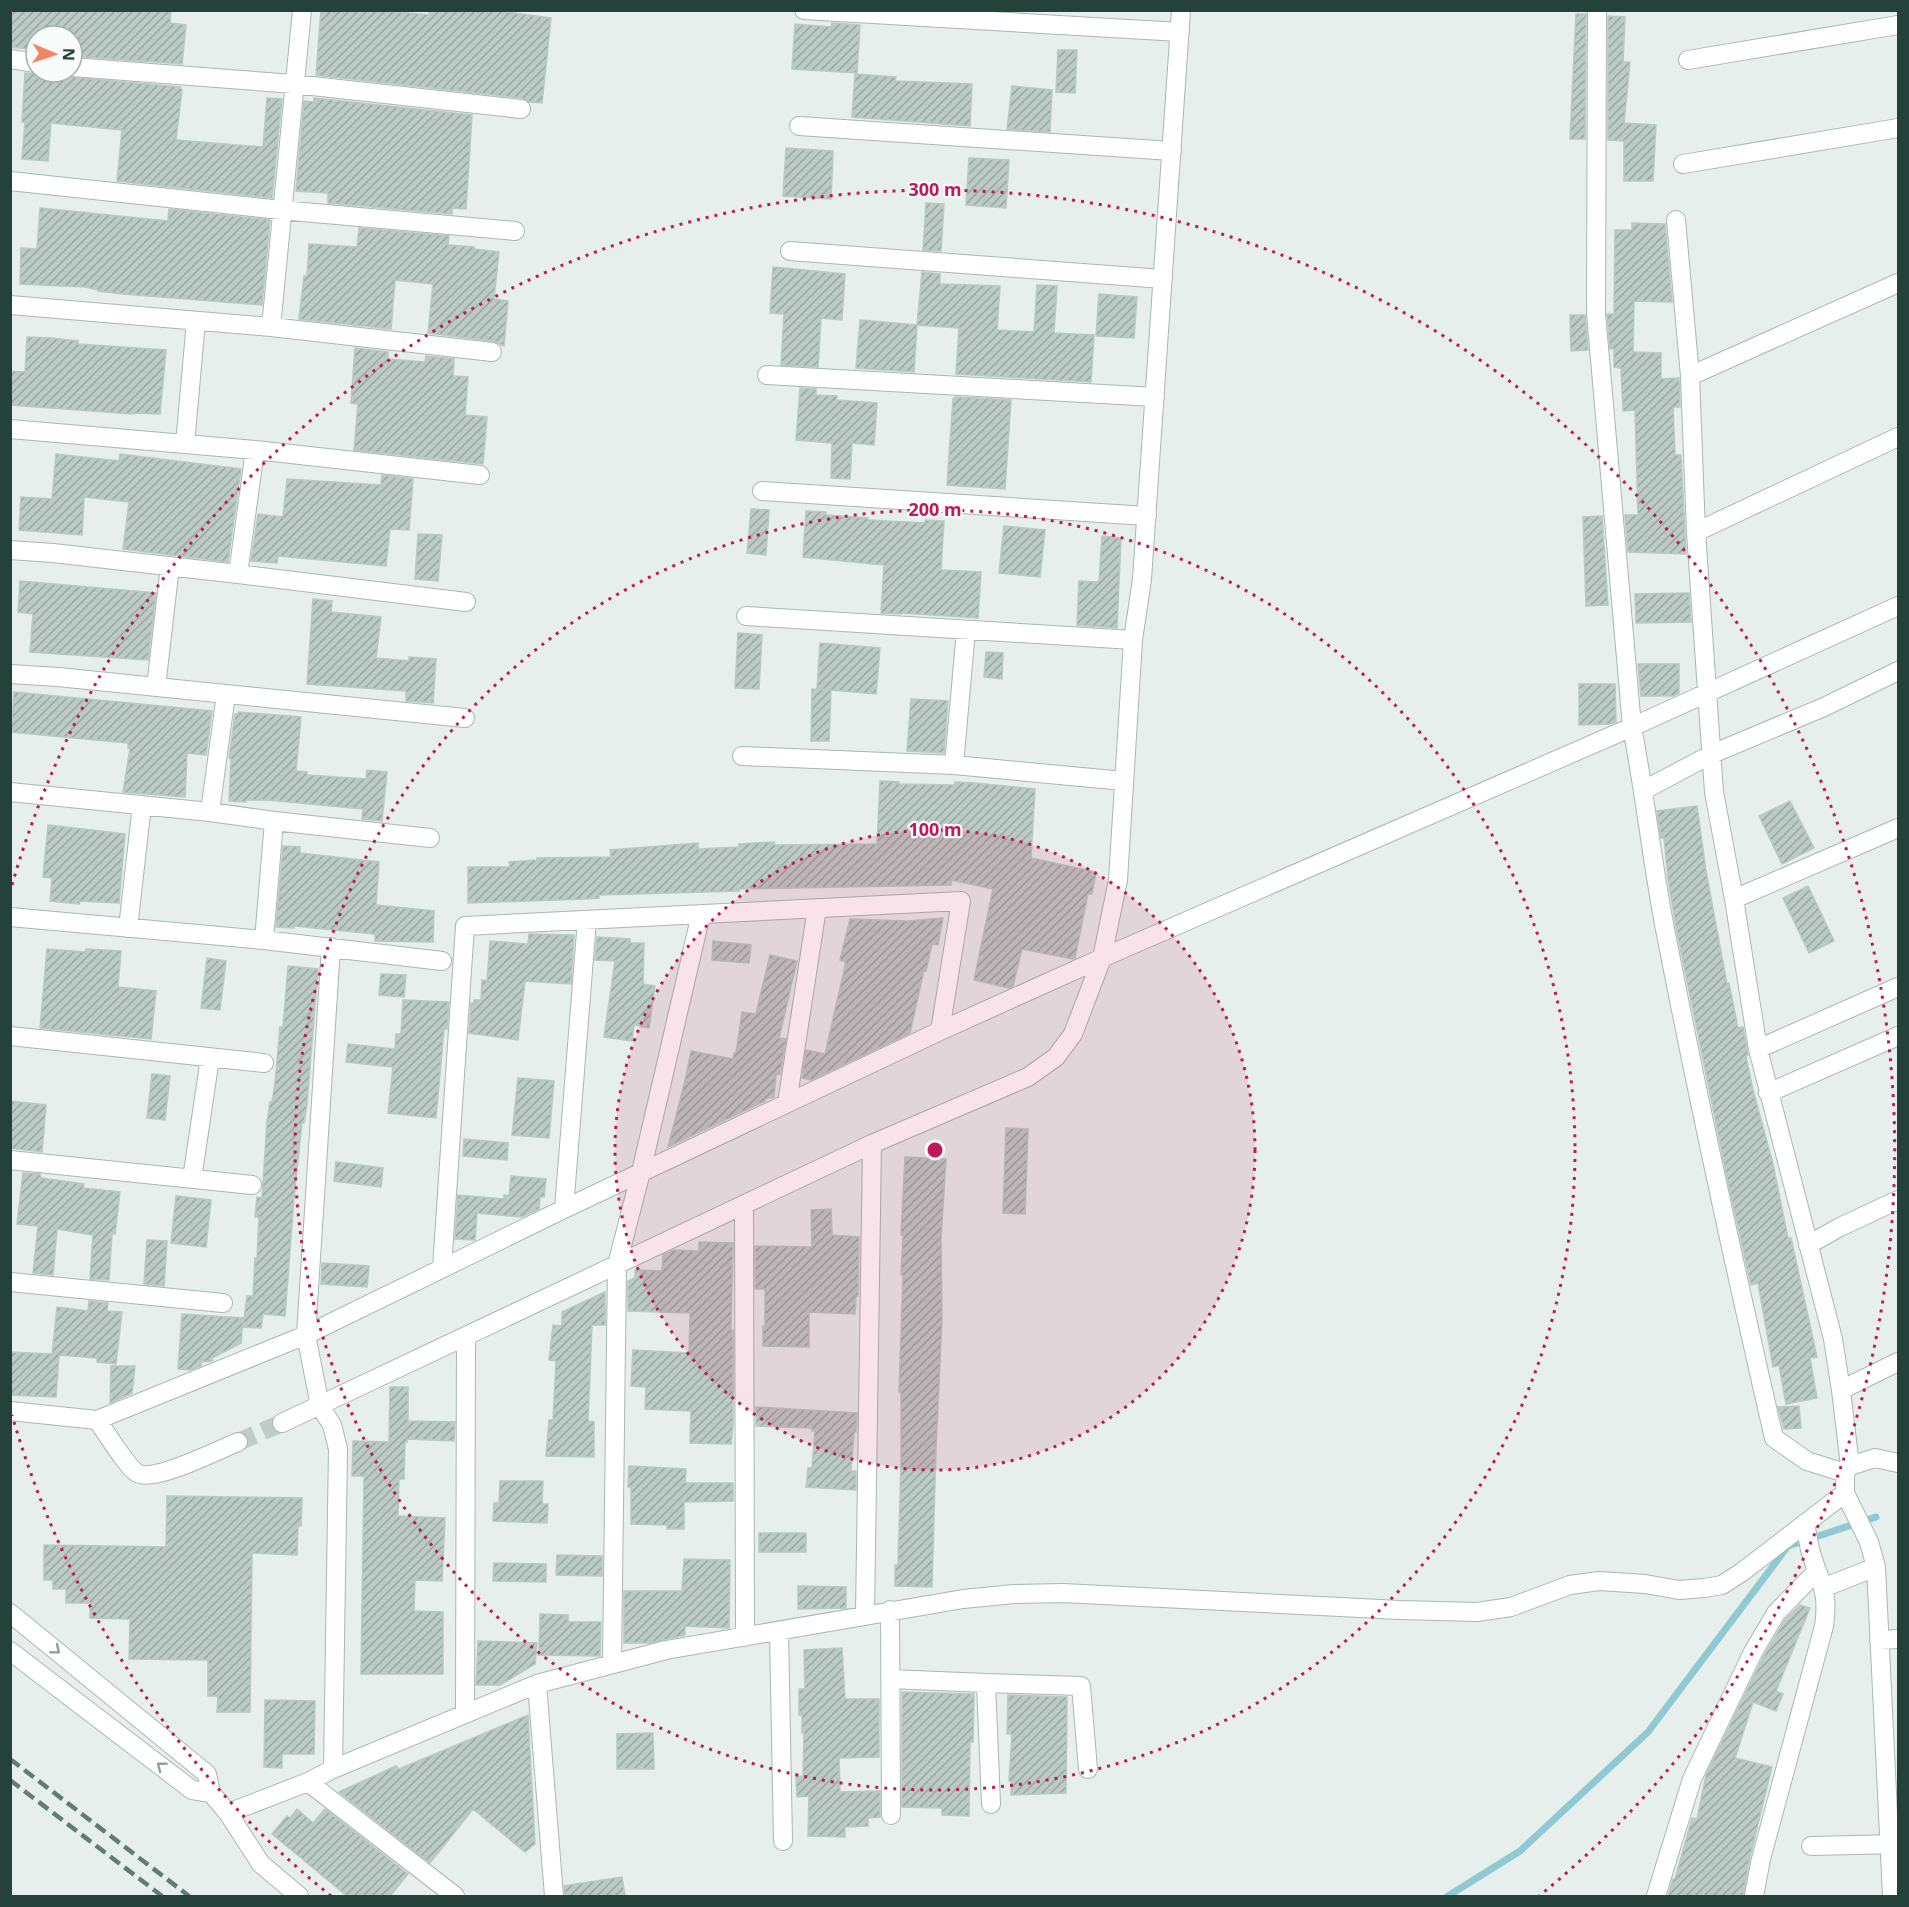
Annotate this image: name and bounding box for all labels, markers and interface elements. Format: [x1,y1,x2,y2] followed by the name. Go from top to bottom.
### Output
[24,24,84,84] north arrow
[58,48,80,61] text: N
[908,177,962,201] text: 300 m
[908,497,962,521] text: 200 m
[908,817,962,841] text: 100 m
[925,1140,945,1160] centre of rings
[49,1643,60,1654] one-way arrow
[156,1762,167,1773] one-way arrow

